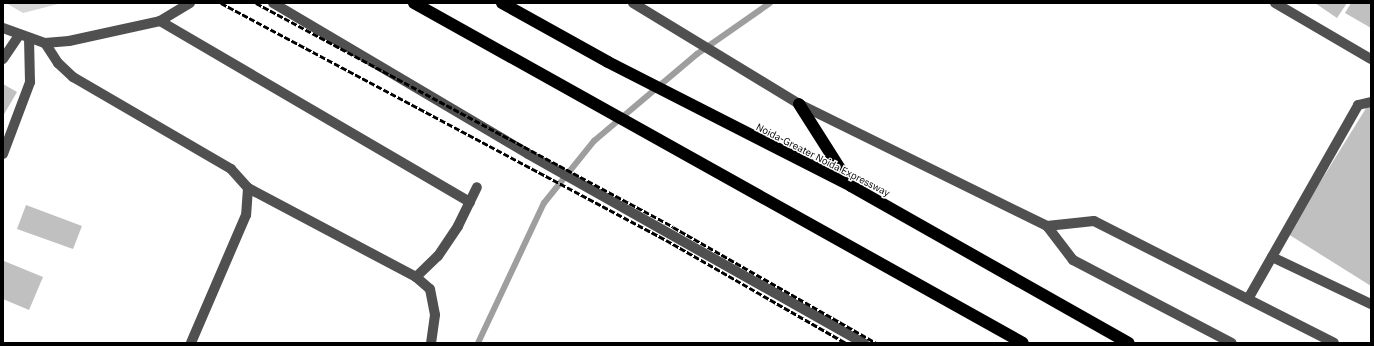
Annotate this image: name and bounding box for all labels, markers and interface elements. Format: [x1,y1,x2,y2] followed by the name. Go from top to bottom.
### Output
[754,121,892,199] street label: Noida-Greater Noida Expressway

